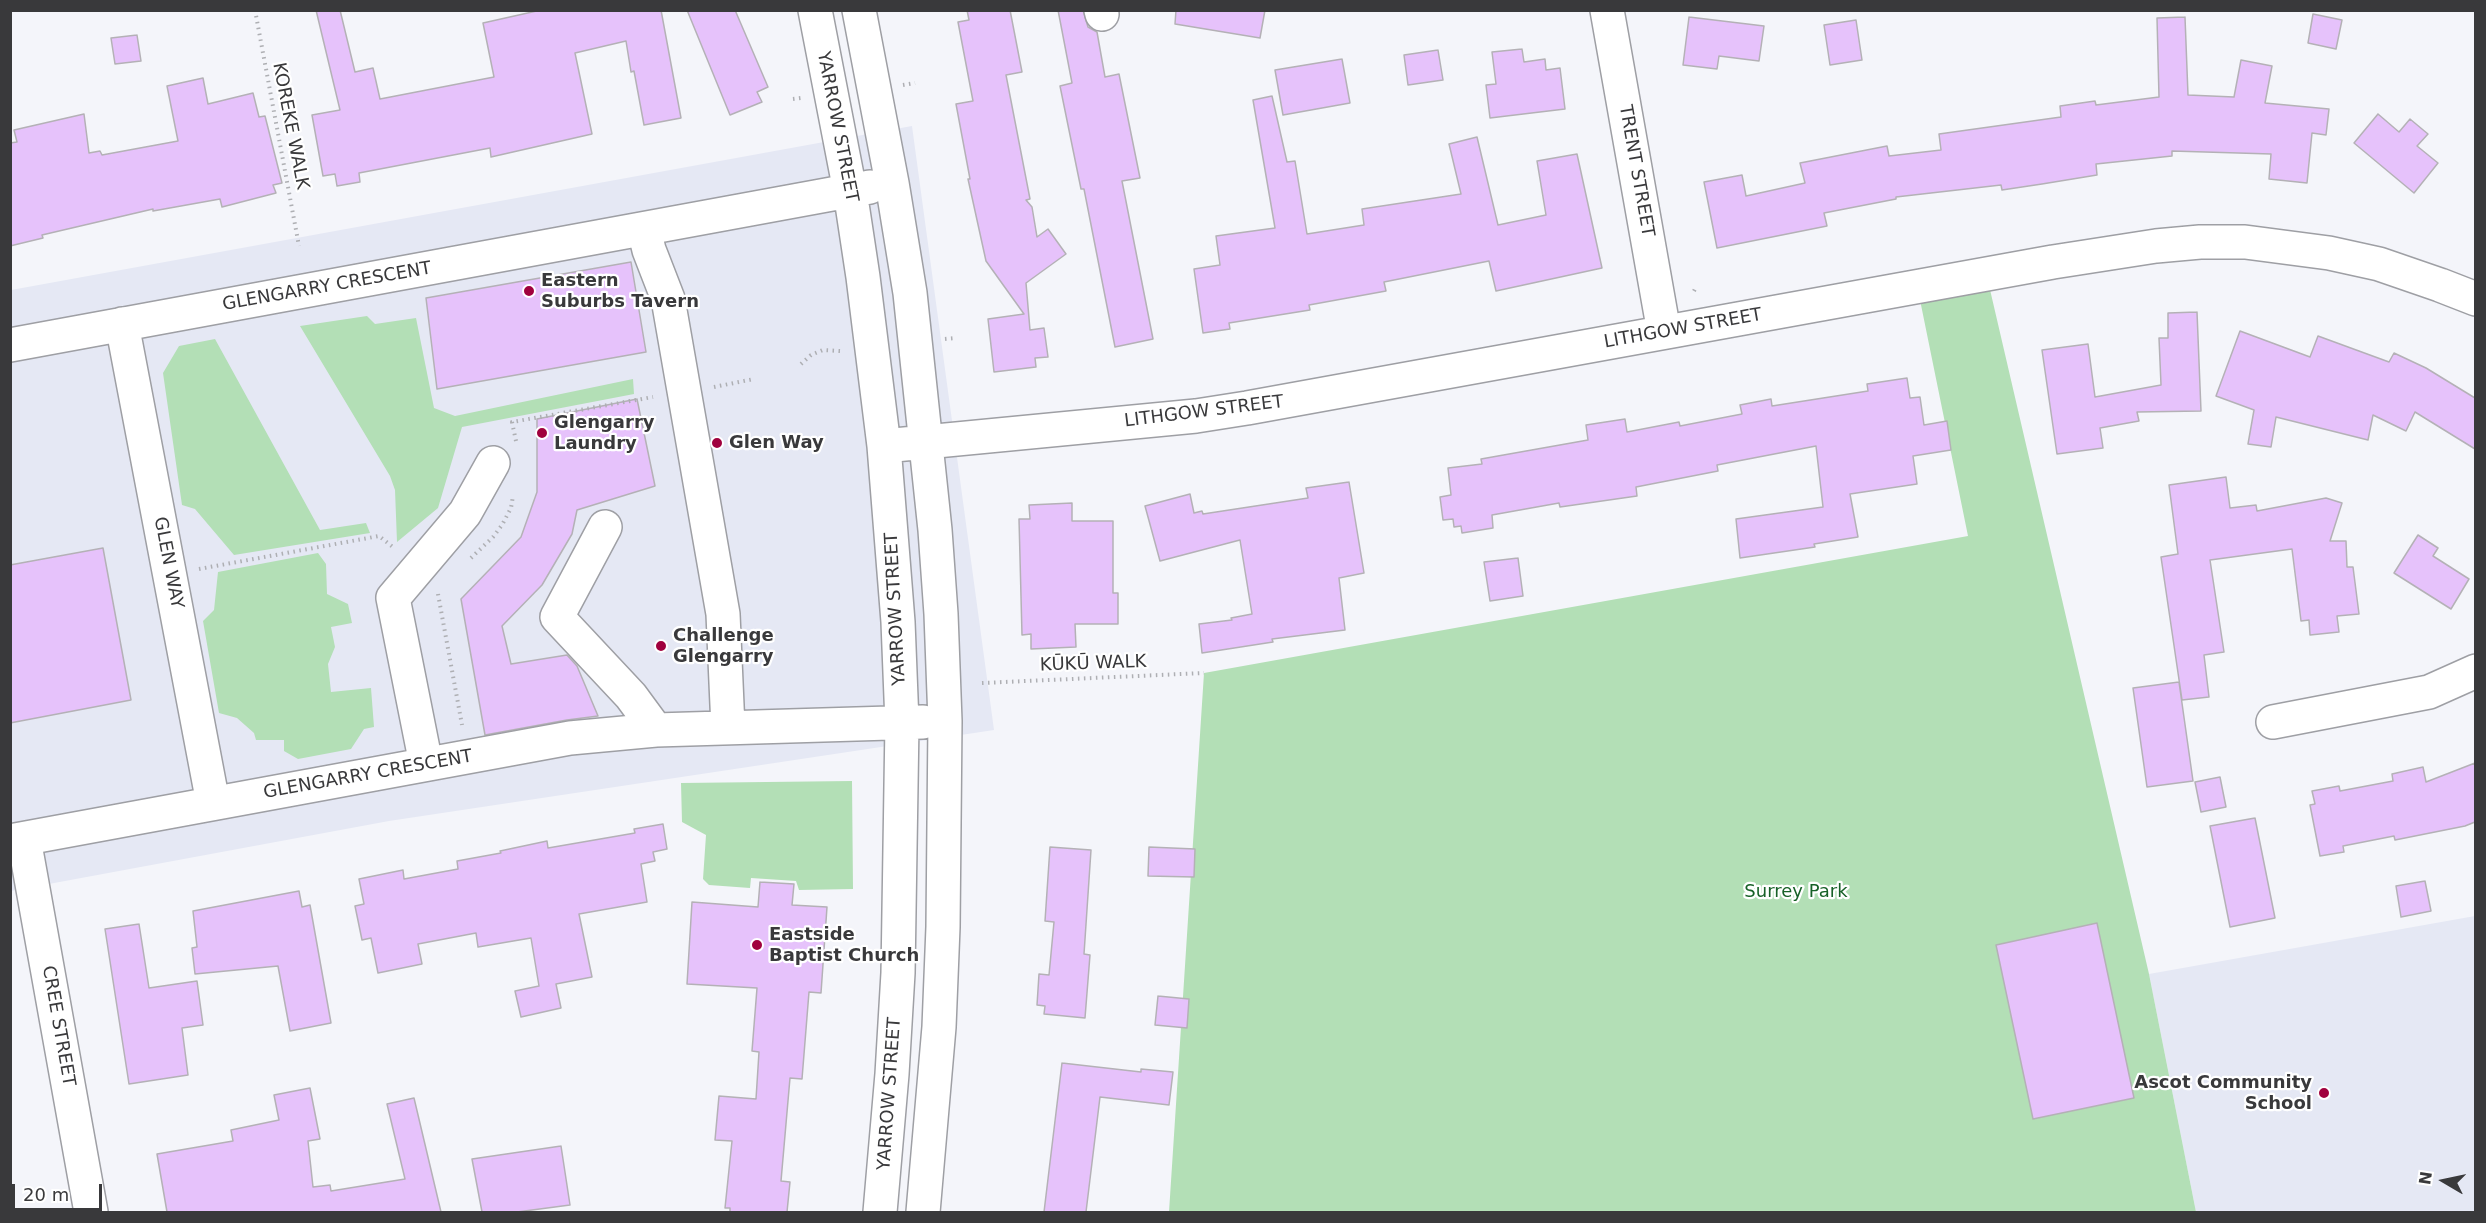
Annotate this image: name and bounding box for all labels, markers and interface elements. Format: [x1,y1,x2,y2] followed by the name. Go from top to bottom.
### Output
[812,50,862,204] street label: YARROW STREET
[267,61,313,191] street label: KOREKE WALK
[1614,103,1658,239] street label: TRENT STREET
[221,258,433,316] street label: GLENGARRY CRESCENT
[541,270,699,312] place label: Eastern Suburbs Tavern
[522,284,536,298] marker: Eastern Suburbs Tavern
[1602,304,1764,354] street label: LITHGOW STREET
[1123,392,1285,432] street label: LITHGOW STREET
[554,412,654,454] place label: Glengarry Laundry
[535,426,549,440] marker: Glengarry Laundry
[729,432,824,454] place label: Glen Way
[710,436,724,450] marker: Glen Way
[149,515,187,611] street label: GLEN WAY
[881,532,911,686] street label: YARROW STREET
[673,625,774,668] place label: Challenge Glengarry
[654,639,668,653] marker: Challenge Glengarry
[1039,651,1147,677] street label: KŪKŪ WALK
[262,746,474,804] street label: GLENGARRY CRESCENT
[1744,881,1848,903] park label: Surrey Park
[769,924,919,966] place label: Eastside Baptist Church
[750,938,764,952] marker: Eastside Baptist Church
[37,964,79,1088] street label: CREE STREET
[874,1017,906,1171] street label: YARROW STREET
[2134,1072,2312,1114] place label: Ascot Community School
[2317,1086,2331,1100] marker: Ascot Community School
[2414,1151,2474,1211] north arrow
[2415,1170,2436,1186] text: N
[15,1172,105,1210] scale bar
[23,1184,69,1205] text: 20 m

